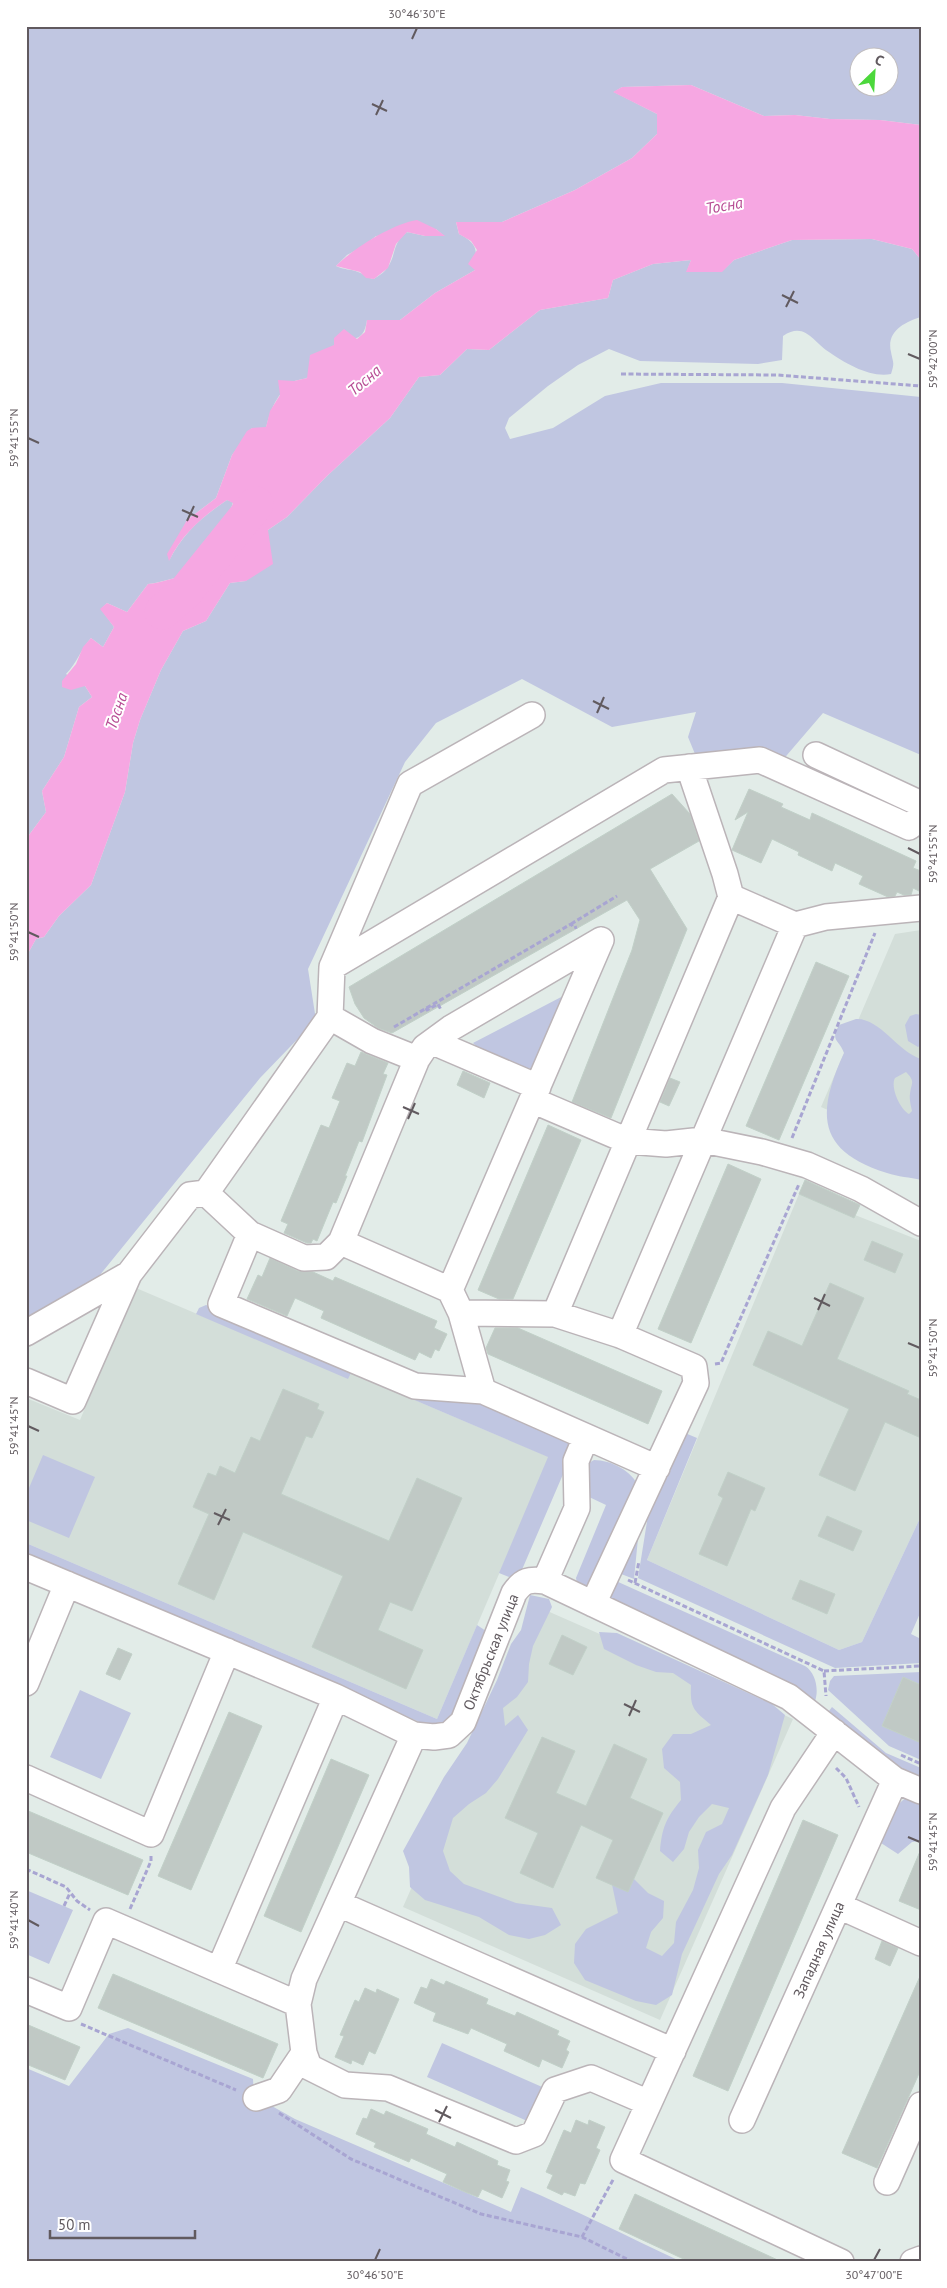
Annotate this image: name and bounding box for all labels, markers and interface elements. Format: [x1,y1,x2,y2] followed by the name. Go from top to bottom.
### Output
[388,6,446,21] text: 30°46'30"E
[850,48,900,98] north arrow
[872,50,887,70] text: С
[704,192,744,218] water label: Тосна
[925,329,940,389] text: 59°42'00"N
[343,360,385,400] water label: Тосна
[6,408,21,468] text: 59°41'55"N
[100,690,132,732] water label: Тосна
[925,824,940,884] text: 59°41'55"N
[6,902,21,962] text: 59°41'50"N
[925,1318,940,1378] text: 59°41'50"N
[6,1396,21,1456] text: 59°41'45"N
[458,1591,523,1713] street label: Октябрьская улица
[925,1812,940,1872] text: 59°41'45"N
[6,1890,21,1950] text: 59°41'40"N
[789,1898,848,2001] street label: Западная улица
[50,2208,195,2240] scale bar
[58,2215,91,2234] text: 50 m
[346,2267,404,2282] text: 30°46'50"E
[845,2267,903,2282] text: 30°47'00"E

